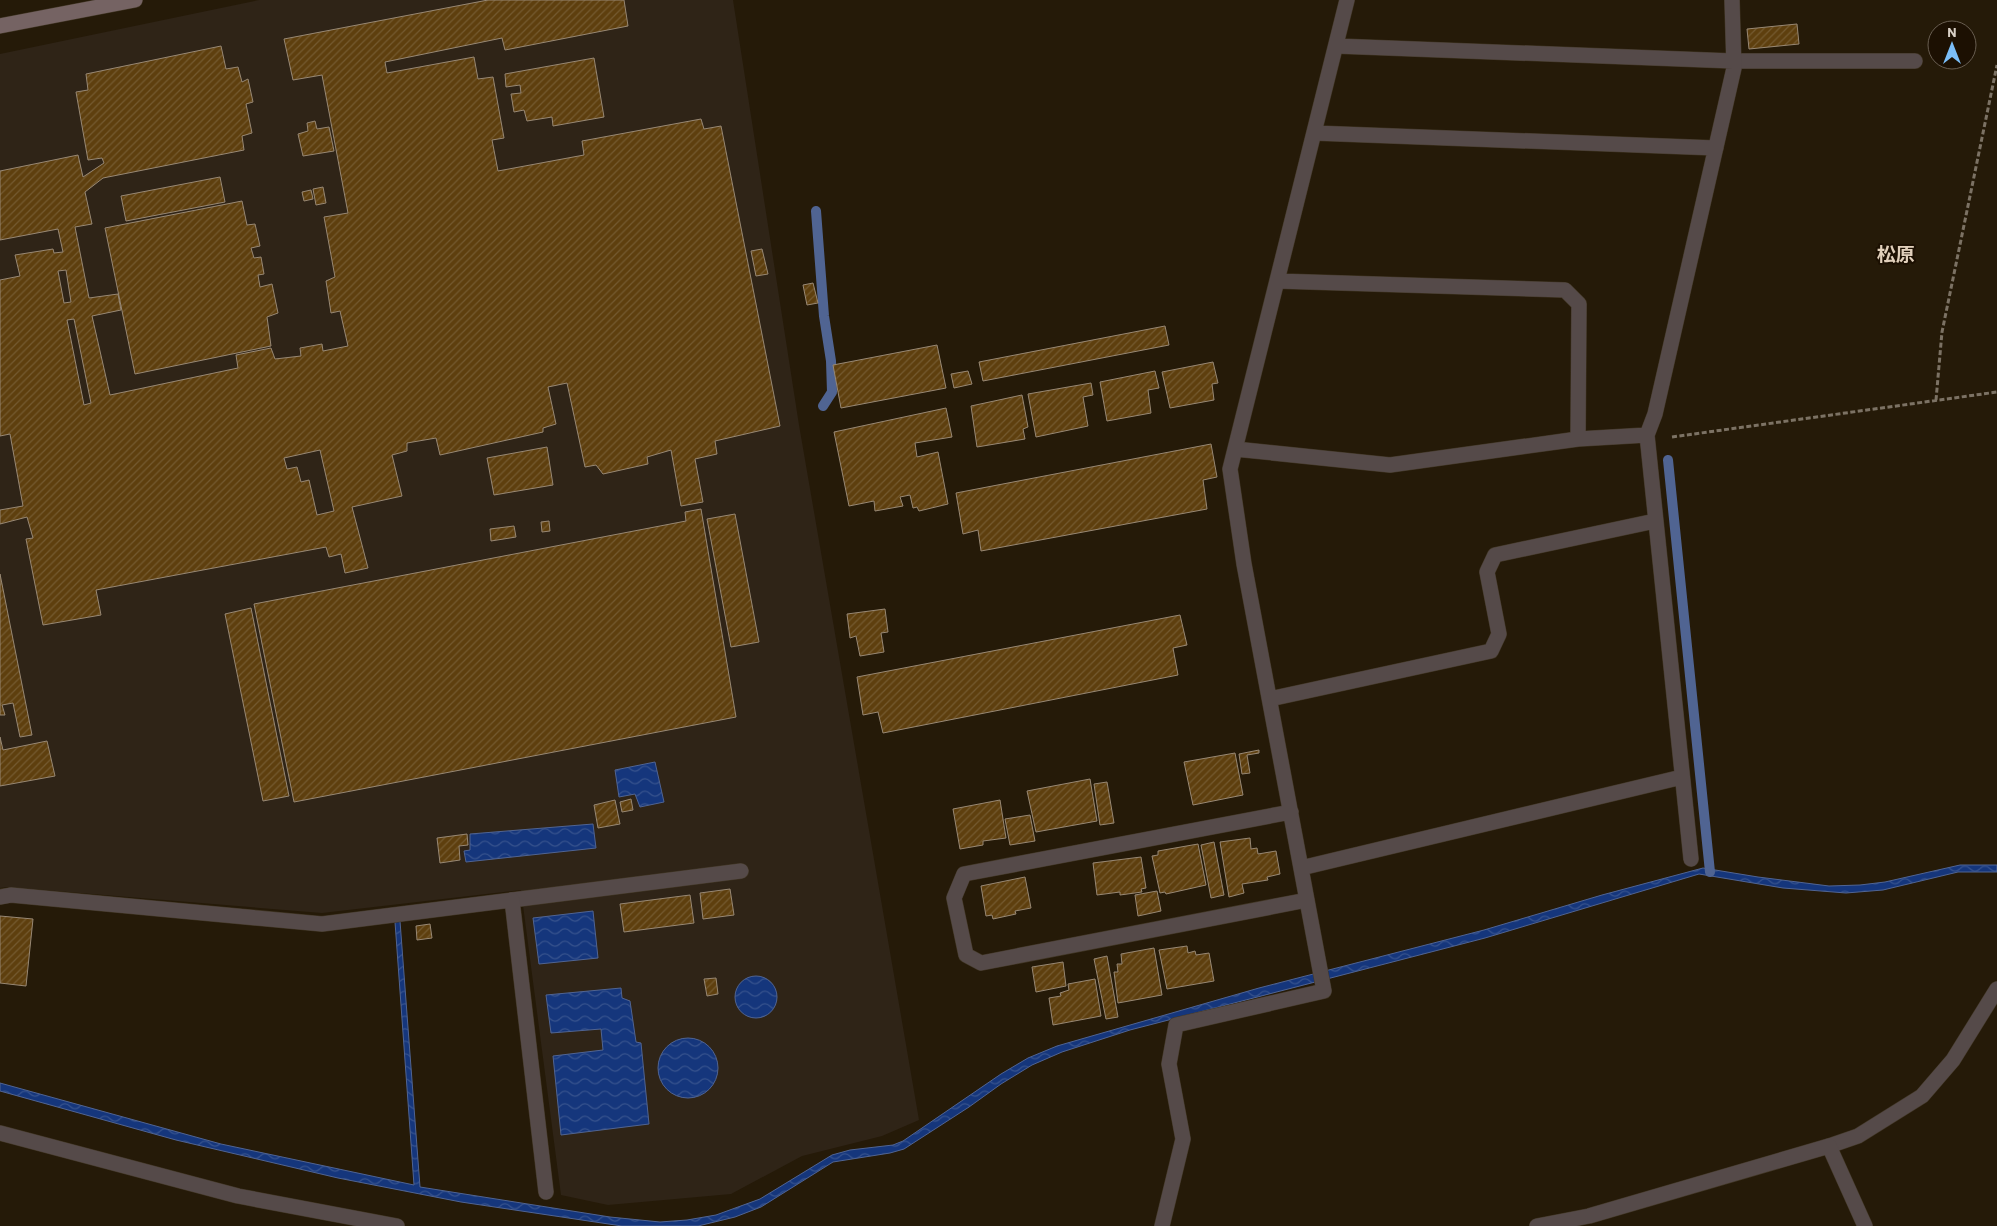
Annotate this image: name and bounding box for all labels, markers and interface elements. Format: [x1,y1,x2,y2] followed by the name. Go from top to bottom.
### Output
[1927,20,1977,70] north arrow
[1947,23,1957,40] text: N
[1877,242,1915,265] district label: 松原

